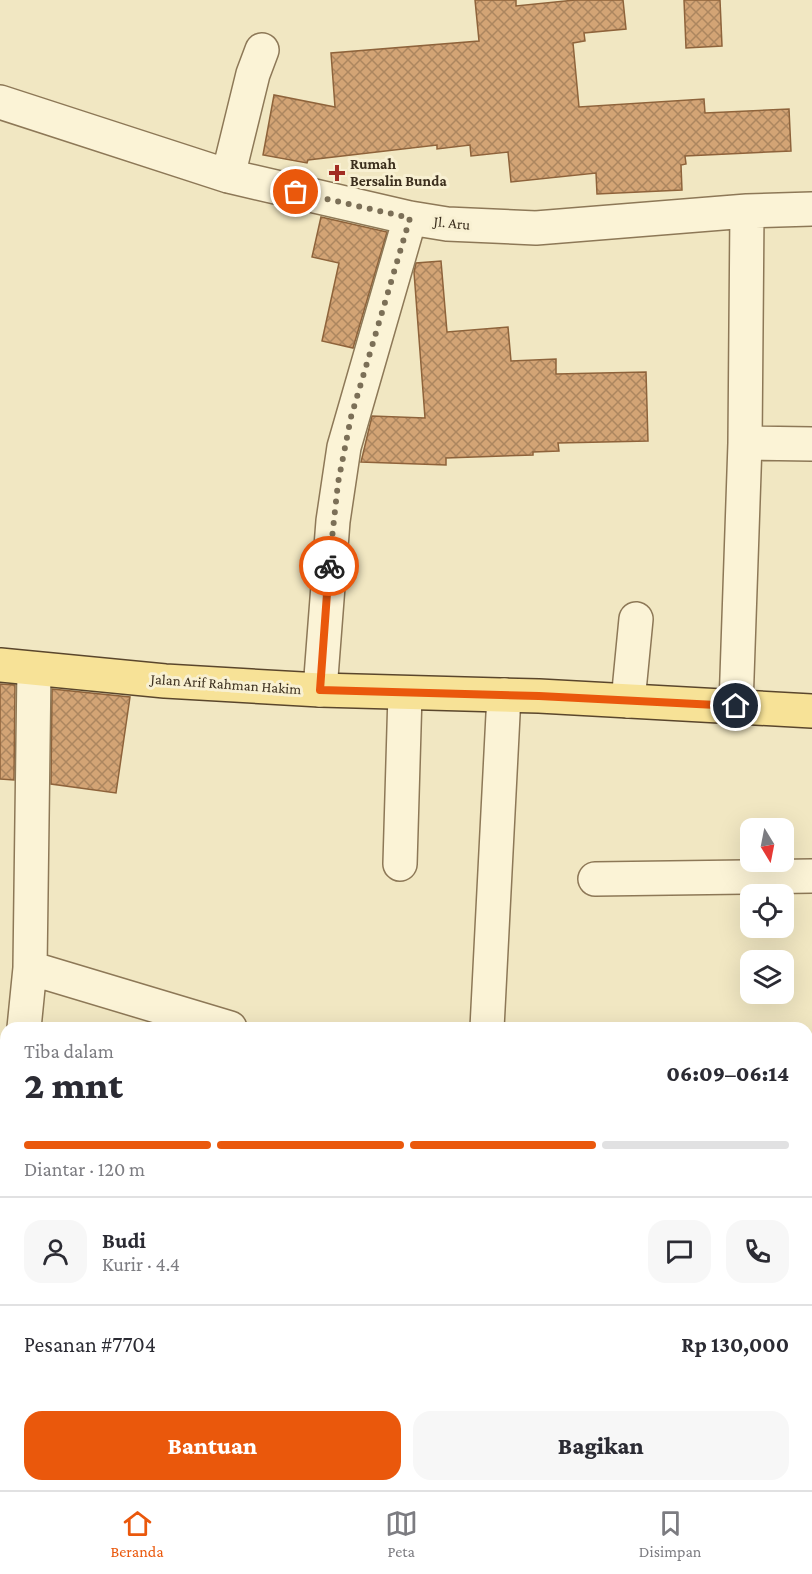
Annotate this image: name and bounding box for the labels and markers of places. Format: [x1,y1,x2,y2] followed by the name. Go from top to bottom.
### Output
[350,156,447,189] place label: Rumah Bersalin Bunda
[328,164,346,182] marker: Rumah Bersalin Bunda
[270,166,321,217] pin
[710,680,761,731] pin

